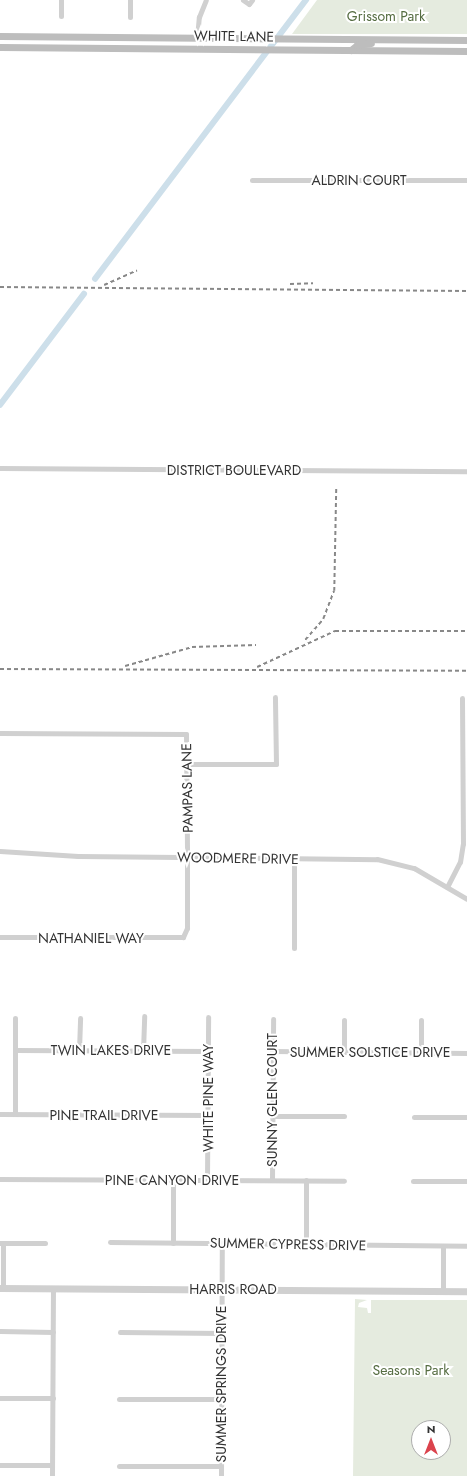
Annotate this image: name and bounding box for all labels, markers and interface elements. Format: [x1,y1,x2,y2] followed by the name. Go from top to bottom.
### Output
[347,8,425,24] park label: Grissom Park
[194,27,274,45] street label: WHITE LANE
[311,172,407,188] street label: ALDRIN COURT
[167,462,301,478] street label: DISTRICT BOULEVARD
[178,743,196,833] street label: PAMPAS LANE
[177,849,299,867] street label: WOODMERE DRIVE
[38,930,144,946] street label: NATHANIEL WAY
[264,1033,280,1167] street label: SUNNY GLEN COURT
[51,1042,171,1058] street label: TWIN LAKES DRIVE
[200,1044,216,1152] street label: WHITE PINE WAY
[290,1044,450,1060] street label: SUMMER SOLSTICE DRIVE
[49,1107,159,1123] street label: PINE TRAIL DRIVE
[105,1172,239,1188] street label: PINE CANYON DRIVE
[210,1234,366,1254] street label: SUMMER CYPRESS DRIVE
[189,1281,277,1297] street label: HARRIS ROAD
[213,1306,229,1462] street label: SUMMER SPRINGS DRIVE
[372,1362,450,1378] park label: Seasons Park
[411,1420,451,1460] north arrow
[427,1421,435,1437] text: N

